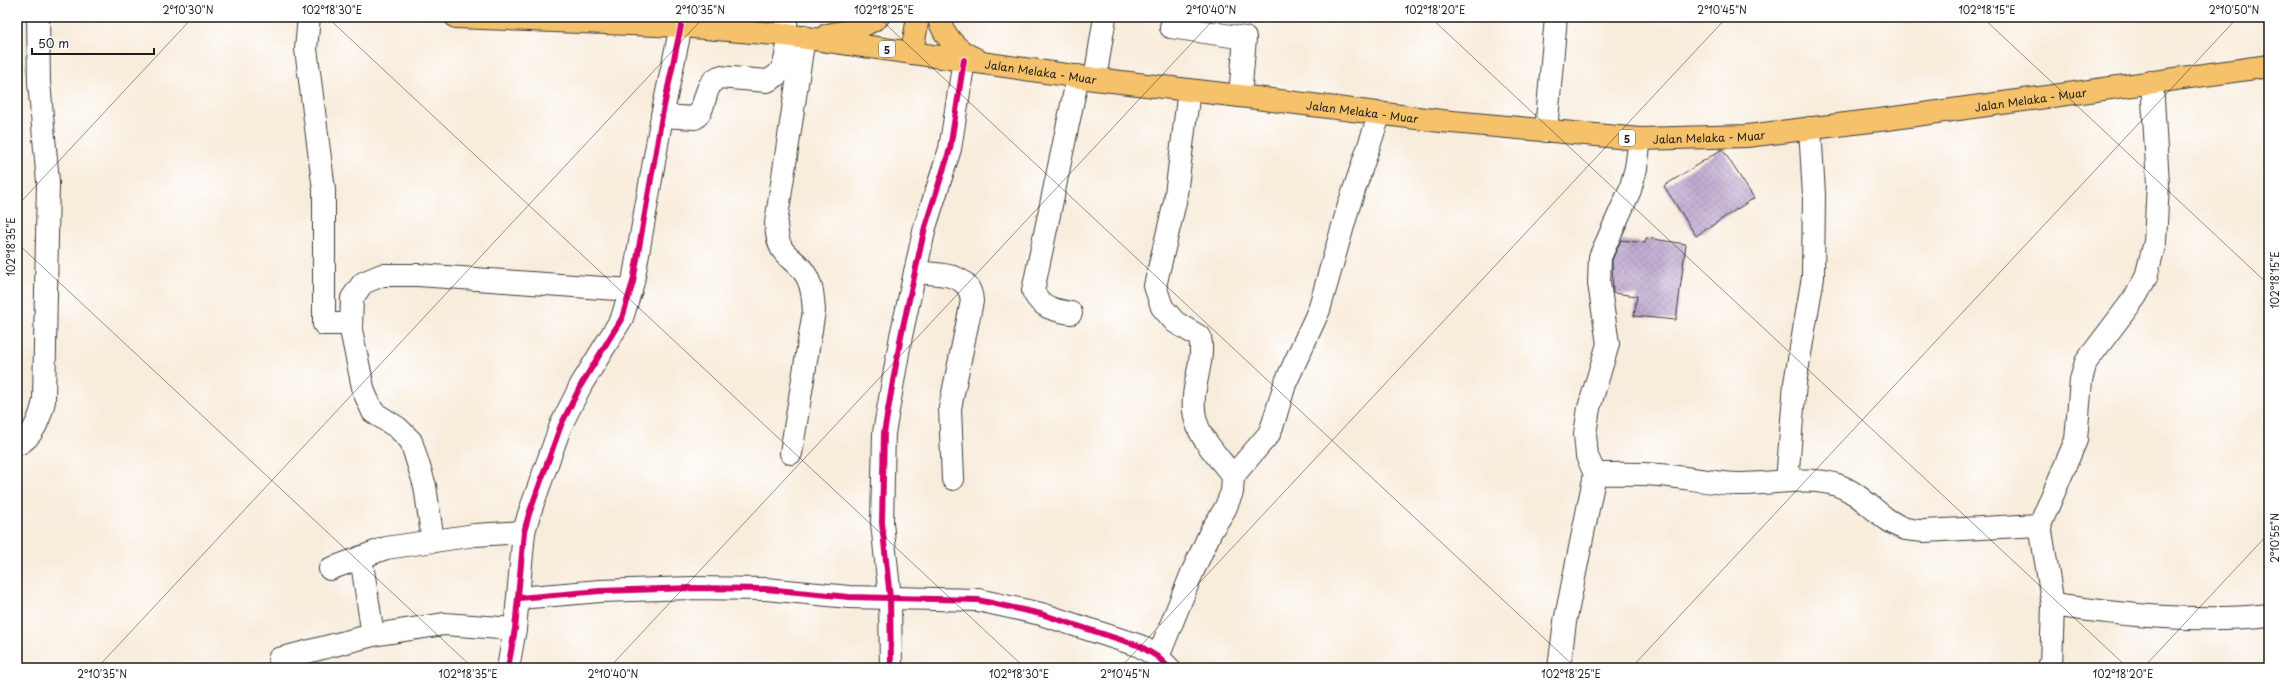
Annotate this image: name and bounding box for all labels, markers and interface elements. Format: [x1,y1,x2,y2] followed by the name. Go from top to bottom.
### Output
[162,2,214,17] text: 2°10'30"N
[302,2,362,17] text: 102°18'30"E
[675,2,725,17] text: 2°10'35"N
[854,2,914,17] text: 102°18'25"E
[1186,2,1237,17] text: 2°10'40"N
[1405,2,1465,17] text: 102°18'20"E
[1697,2,1747,17] text: 2°10'45"N
[1958,2,2016,17] text: 102°18'15"E
[2209,2,2259,17] text: 2°10'50"N
[32,30,154,56] scale bar
[38,34,69,52] text: 50 m
[879,41,895,57] road number: 5
[984,55,1098,88] street label: Jalan Melaka - Muar
[1973,83,2088,115] street label: Jalan Melaka - Muar
[1305,96,1419,127] street label: Jalan Melaka - Muar
[1652,125,1766,147] street label: Jalan Melaka - Muar
[1619,130,1635,146] road number: 5
[3,217,18,277] text: 102°18'35"E
[2267,251,2282,309] text: 102°18'15"E
[2267,513,2282,563] text: 2°10'55"N
[77,666,127,681] text: 2°10'35"N
[438,666,498,681] text: 102°18'35"E
[588,666,639,681] text: 2°10'40"N
[989,666,1049,681] text: 102°18'30"E
[1100,666,1150,681] text: 2°10'45"N
[1541,666,1601,681] text: 102°18'25"E
[2093,666,2153,681] text: 102°18'20"E

